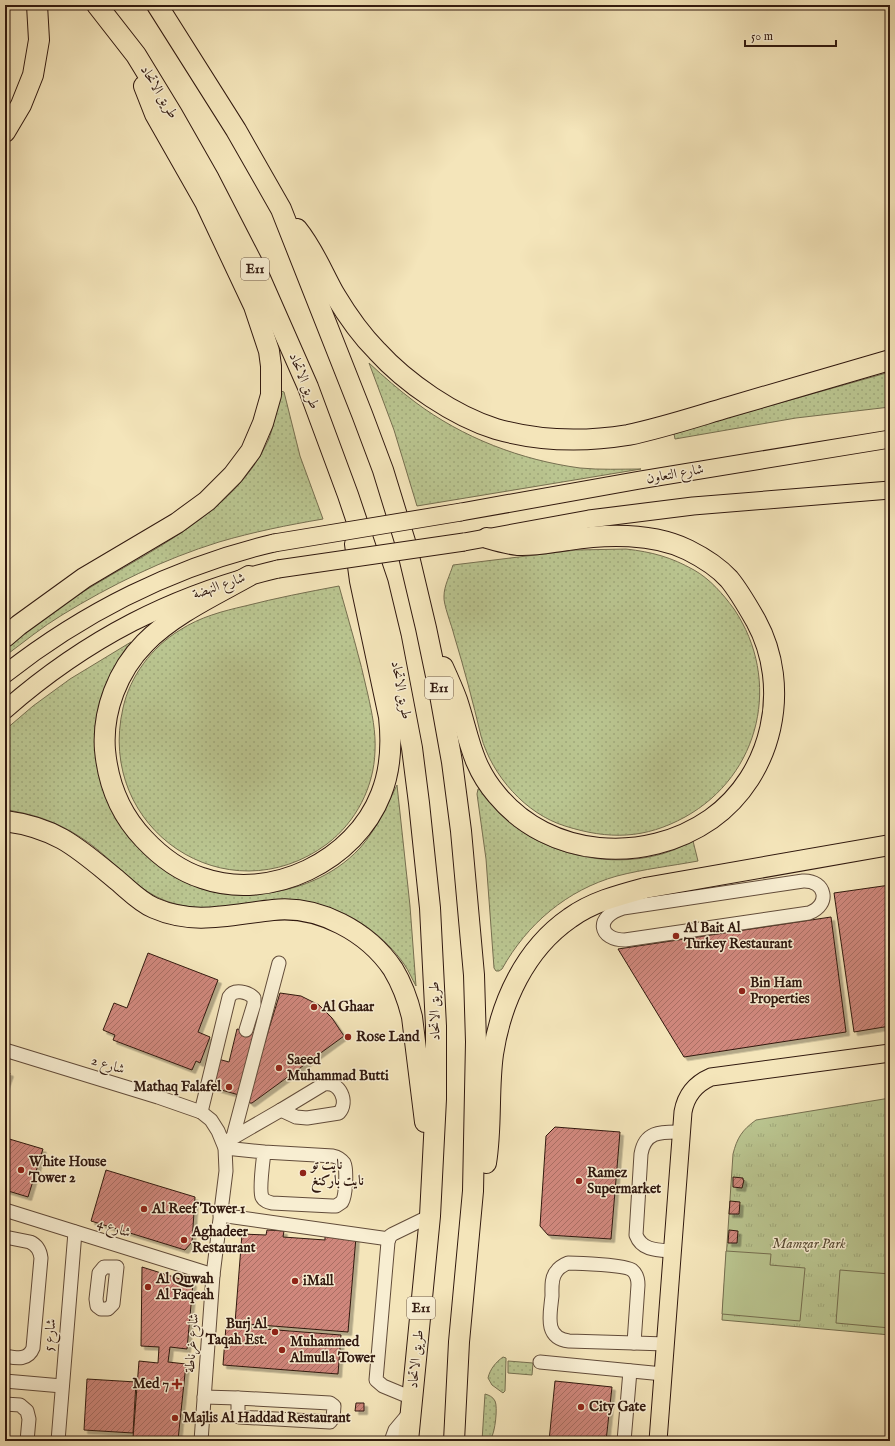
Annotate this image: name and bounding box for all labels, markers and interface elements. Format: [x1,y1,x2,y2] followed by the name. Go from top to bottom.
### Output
[745,22,836,48] scale bar
[751,29,773,44] text: 50 m
[136,62,182,122] street label: طريق الاتحاد
[241,258,269,280] road number: E11
[285,350,323,412] street label: طريق الاتحاد
[645,460,706,490] street label: شارع التعاون
[190,569,248,605] street label: شارع النهضة
[387,659,415,721] street label: طريق الاتحاد
[425,677,453,699] road number: E11
[683,919,793,953] place label: Al Bait Al Turkey Restaurant
[671,931,681,941] marker: Al Bait Al Turkey Restaurant
[750,974,810,1008] place label: Bin Ham Properties
[425,981,445,1041] street label: طريق الاتحاد
[737,986,747,996] marker: Bin Ham Properties
[321,998,375,1016] place label: Al Ghaar
[309,1002,319,1012] marker: Al Ghaar
[356,1028,420,1046] place label: Rose Land
[343,1032,353,1042] marker: Rose Land
[89,1051,127,1080] street label: شارع 2
[287,1051,389,1085] place label: Saeed Muhammad Butti
[274,1063,284,1073] marker: Saeed Muhammad Butti
[134,1078,222,1096] place label: Mathaq Falafel
[224,1082,234,1092] marker: Mathaq Falafel
[28,1153,107,1187] place label: White House Tower 2
[309,1156,364,1193] place label: نايت تو نايت باركنغ
[587,1164,661,1198] place label: Ramez Supermarket
[16,1165,26,1175] marker: White House Tower 2
[298,1168,308,1178] marker: نايت تو نايت باركنغ
[574,1176,584,1186] marker: Ramez Supermarket
[151,1200,245,1218] place label: Al Reef Tower 1
[139,1204,149,1214] marker: Al Reef Tower 1
[94,1214,133,1244] street label: شارع 4
[191,1223,256,1257] place label: Aghadeer Restaurant
[179,1235,189,1245] marker: Aghadeer Restaurant
[772,1235,846,1253] park label: Mamzar Park
[155,1270,215,1304] place label: Al Quwah Al Faqeah
[303,1272,335,1290] place label: iMall
[290,1276,300,1286] marker: iMall
[143,1282,153,1292] marker: Al Quwah Al Faqeah
[407,1297,435,1319] road number: E11
[181,1313,205,1374] street label: شارع غرناطة
[205,1315,268,1349] place label: Burj Al Taqah Est.
[40,1318,62,1352] street label: شارع 5
[270,1327,280,1337] marker: Burj Al Taqah Est.
[404,1329,428,1389] street label: طريق الاتحاد
[289,1333,376,1367] place label: Muhammed Almulla Tower
[277,1345,287,1355] marker: Muhammed Almulla Tower
[132,1375,169,1393] place label: Med 7
[172,1379,182,1389] marker: Med 7
[589,1398,646,1416] place label: City Gate
[576,1402,586,1412] marker: City Gate
[183,1409,351,1427] place label: Majlis Al Haddad Restaurant
[170,1413,180,1423] marker: Majlis Al Haddad Restaurant

